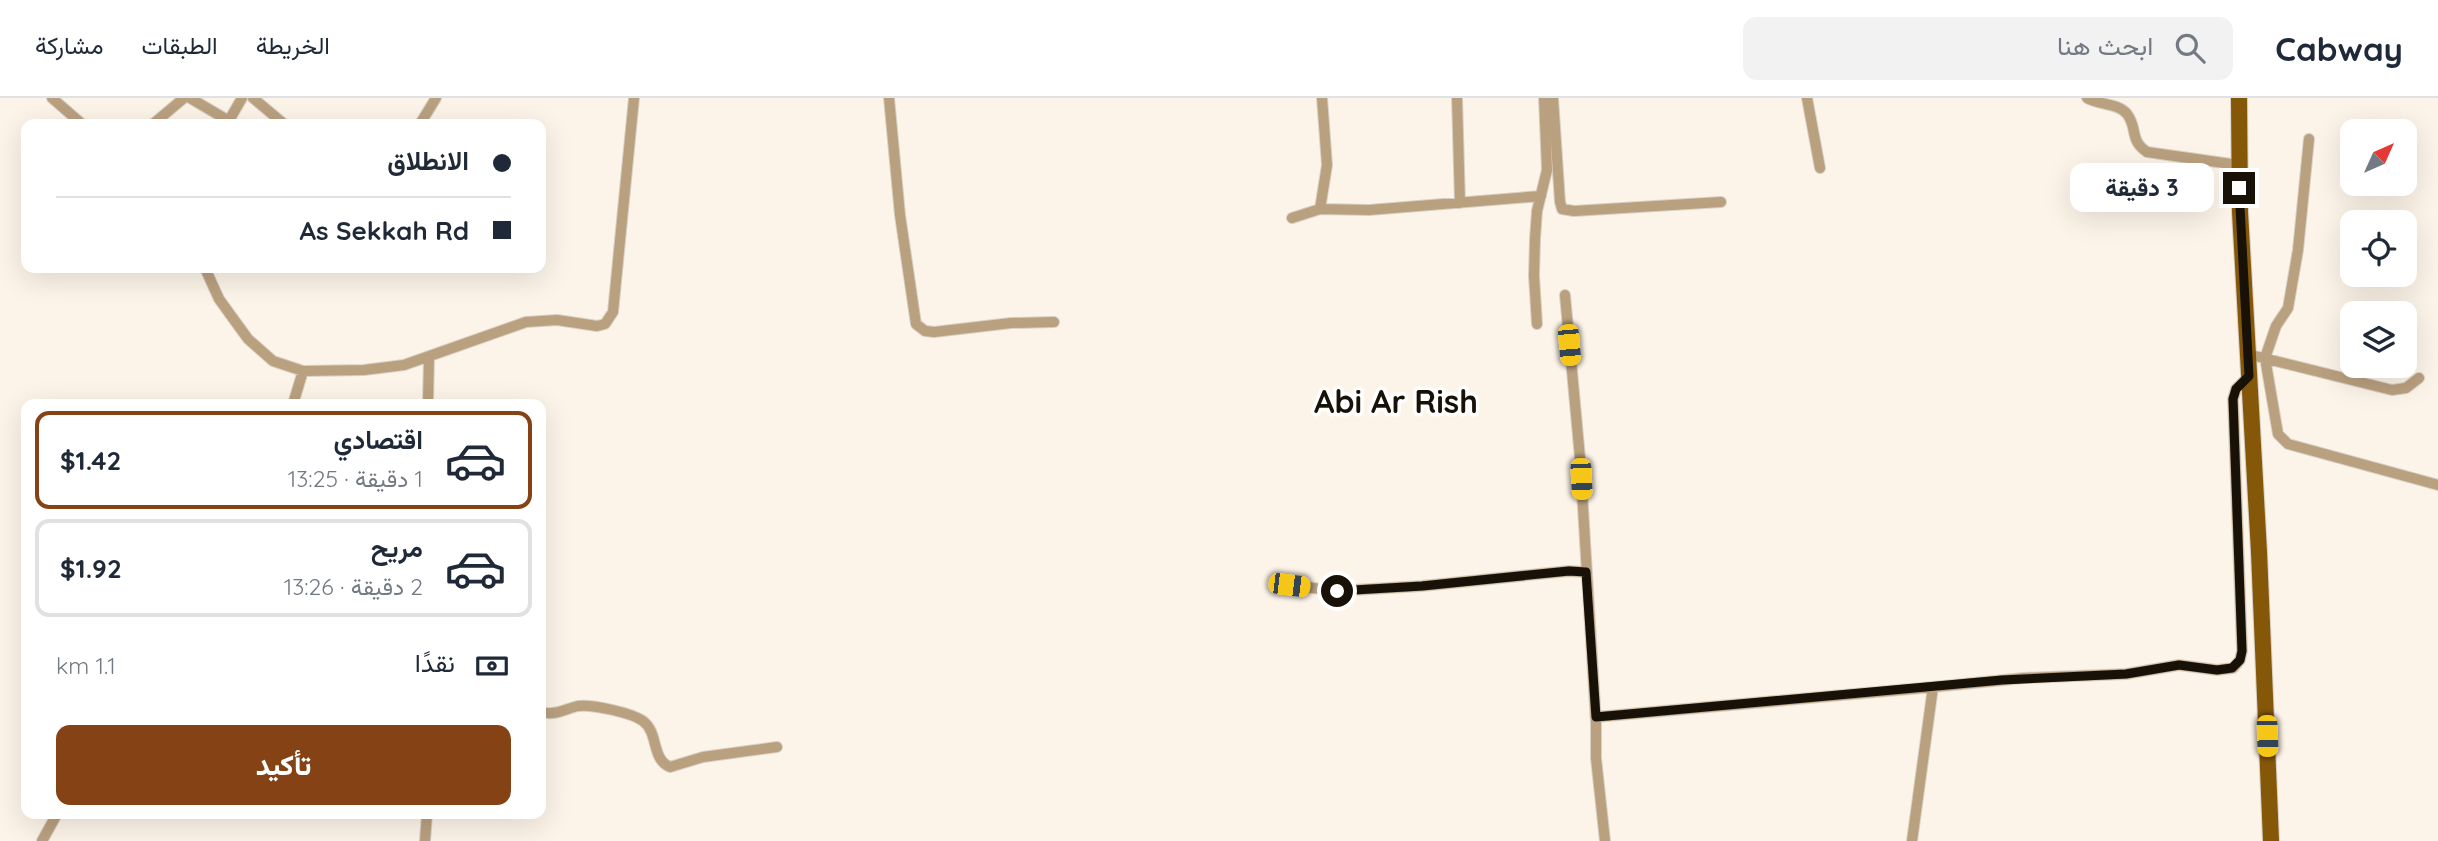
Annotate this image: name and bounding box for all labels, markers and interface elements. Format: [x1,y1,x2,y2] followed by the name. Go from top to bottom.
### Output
[1743,17,2233,80] search box
[2275,28,2403,69] text: Cabway
[2057,29,2153,62] text: ابحث هنا
[2171,29,2209,67] icon: search
[35,30,103,60] text: مشاركة
[141,30,218,60] text: الطبقات
[256,30,330,60] text: الخريطة
[2340,119,2417,196] north arrow
[2340,119,2417,378] map controls
[387,144,469,177] text: الانطلاق
[2071,164,2214,212] callout: 3 دقيقة
[2223,172,2255,204] route end
[2105,173,2179,202] text: 3 دقيقة
[2340,210,2417,287] button: locate
[299,214,469,247] text: As Sekkah Rd
[2340,301,2417,378] button: layers
[1557,323,1582,367] car
[1314,381,1478,421] district label: Abi Ar Rish
[334,423,423,456] text: اقتصادي
[444,429,507,492] icon: car
[60,444,121,477] text: $1.42
[1570,457,1593,501] car
[288,464,423,493] text: 1 دقيقة · 13:25
[371,531,423,564] text: مريح
[444,537,507,600] icon: car
[60,552,122,585] text: $1.92
[284,572,423,601] text: 2 دقيقة · 13:26
[1267,572,1312,598] car
[1321,575,1353,607] route start
[415,646,455,679] text: نقدًا
[473,647,511,685] icon: cash
[56,651,116,680] text: 1.1 km
[2256,715,2279,757] car
[56,725,511,805] button: تأكيد

